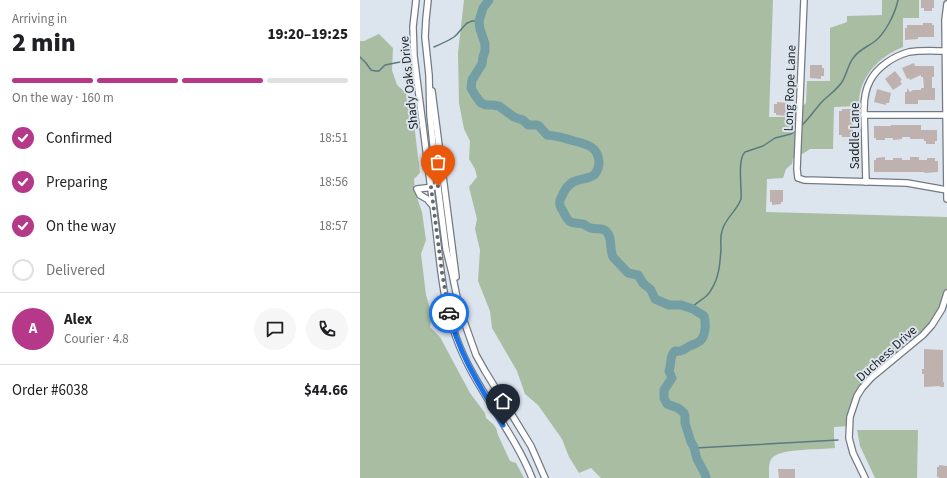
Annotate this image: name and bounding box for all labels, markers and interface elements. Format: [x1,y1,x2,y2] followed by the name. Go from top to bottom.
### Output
[12,10,67,28] text: Arriving in
[12,24,76,61] text: 2 min
[267,24,348,45] text: 19:20–19:25
[395,35,423,131] street label: Shady Oaks Drive
[779,45,801,132] street label: Long Rope Lane
[12,89,114,107] text: On the way · 160 m
[846,103,864,169] street label: Saddle Lane
[12,127,34,149] icon: check
[46,128,112,149] text: Confirmed
[319,129,348,147] text: 18:51
[421,145,455,186] pin
[427,151,449,173] icon: bag
[12,171,34,193] icon: check
[46,172,107,193] text: Preparing
[319,173,348,191] text: 18:56
[12,215,34,237] icon: check
[46,216,116,237] text: On the way
[319,217,348,235] text: 18:57
[46,260,105,281] text: Delivered
[429,293,469,333] courier
[438,302,460,324] icon: car
[254,308,296,350] button: chat
[306,308,348,350] button: phone
[64,309,92,330] text: Alex
[29,318,37,339] text: A
[852,322,921,386] street label: Duchess Drive
[64,330,129,348] text: Courier · 4.8
[12,380,88,401] text: Order #6038
[304,380,348,401] text: $44.66
[486,384,520,425] pin
[492,390,514,412] icon: home

